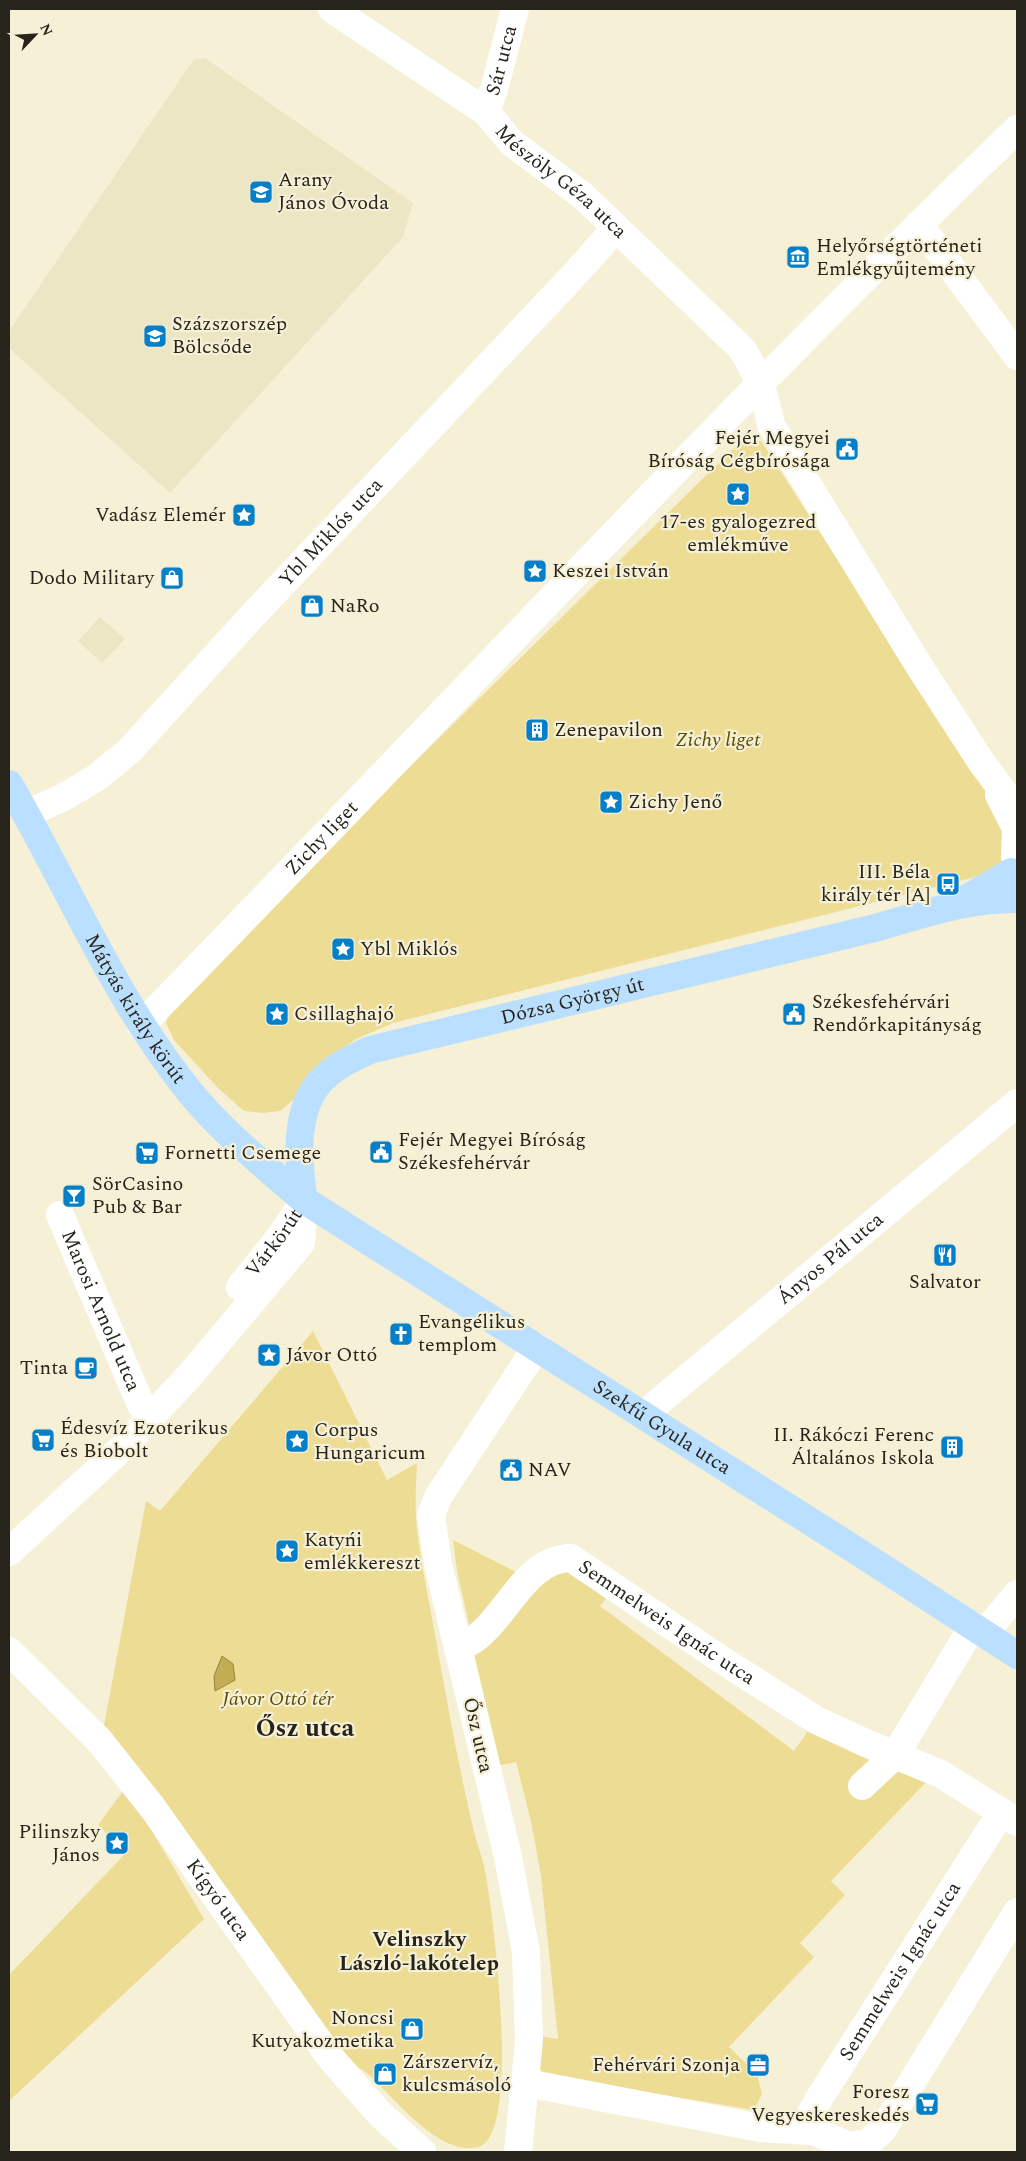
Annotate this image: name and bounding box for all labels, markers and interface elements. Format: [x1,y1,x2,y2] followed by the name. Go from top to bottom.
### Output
[10,10,60,60] north arrow
[34,20,58,39] text: N
[478,22,525,100] street label: Sár utca
[487,118,634,246] street label: Mészöly Géza utca
[278,165,389,218] place label: Arany János Óvoda
[248,179,274,205] school or university icon: Arany János Óvoda
[816,231,983,284] place label: Helyőrségtörténeti Emlékgyűjtemény
[785,244,811,270] museum icon: Helyőrségtörténeti Emlékgyűjtemény
[172,309,287,362] place label: Százszorszép Bölcsőde
[142,323,168,349] school or university icon: Százszorszép Bölcsőde
[647,423,830,476] place label: Fejér Megyei Bíróság Cégbírósága
[834,436,860,462] public building icon: Fejér Megyei Bíróság Cégbírósága
[272,471,390,594] street label: Ybl Miklós utca
[725,481,751,507] place icon: 17-es gyalogezred emlékműve
[95,500,226,530] place label: Vadász Elemér
[231,502,257,528] place icon: Vadász Elemér
[660,507,816,560] place label: 17-es gyalogezred emlékműve
[552,556,669,586] place label: Keszei István
[522,558,548,584] place icon: Keszei István
[29,563,155,593] place label: Dodo Military
[159,565,185,591] shop icon: Dodo Military
[330,591,380,621] place label: NaRo
[299,593,325,619] shop icon: NaRo
[554,715,663,745] place label: Zenepavilon
[524,717,550,743] building icon: Zenepavilon
[676,725,761,755] park label: Zichy liget
[628,787,722,817] place label: Zichy Jenő
[598,789,624,815] place icon: Zichy Jenő
[278,794,365,883] street label: Zichy liget
[821,857,930,910] place label: III. Béla király tér [A]
[935,871,961,897] bus stop icon: III. Béla király tér [A]
[77,928,193,1091] street label: Mátyás király körút
[360,934,458,964] place label: Ybl Miklós
[330,936,356,962] place icon: Ybl Miklós
[498,969,647,1033] street label: Dózsa György út
[812,987,982,1040] place label: Székesfehérvári Rendőrkapitányság
[294,999,394,1029] place label: Csillaghajó
[264,1001,290,1027] place icon: Csillaghajó
[781,1001,807,1027] public building icon: Székesfehérvári Rendőrkapitányság
[398,1125,586,1178] place label: Fejér Megyei Bíróság Székesfehérvár
[164,1138,321,1168] place label: Fornetti Csemege
[368,1139,394,1165] public building icon: Fejér Megyei Bíróság Székesfehérvár
[134,1140,160,1166] supermarket icon: Fornetti Csemege
[92,1169,183,1222] place label: SörCasino Pub & Bar
[61,1183,87,1209] bar icon: SörCasino Pub & Bar
[238,1202,310,1284] street label: Várkörút
[770,1205,891,1312] street label: Ányos Pál utca
[53,1225,149,1396] street label: Marosi Arnold utca
[932,1242,958,1268] restaurant icon: Salvator
[909,1267,981,1297] place label: Salvator
[418,1307,525,1360] place label: Evangélikus templom
[388,1321,414,1347] church icon: Evangélikus templom
[286,1340,377,1370] place label: Jávor Ottó
[256,1342,282,1368] place icon: Jávor Ottó
[20,1353,68,1383] place label: Tinta
[73,1355,99,1381] cafe icon: Tinta
[587,1372,737,1483] street label: Szekfű Gyula utca
[60,1413,228,1466] place label: Édesvíz Ezoterikus és Biobolt
[314,1415,426,1468] place label: Corpus Hungaricum
[773,1420,934,1473] place label: II. Rákóczi Ferenc Általános Iskola
[30,1427,56,1453] supermarket icon: Édesvíz Ezoterikus és Biobolt
[284,1428,310,1454] place icon: Corpus Hungaricum
[939,1434,965,1460] building icon: II. Rákóczi Ferenc Általános Iskola
[528,1455,572,1485] place label: NAV
[498,1457,524,1483] public building icon: NAV
[304,1525,421,1578] place label: Katyńi emlékkereszt
[274,1538,300,1564] place icon: Katyńi emlékkereszt
[572,1552,761,1693] street label: Semmelweis Ignác utca
[220,1684,335,1714] park label: Jávor Ottó tér
[455,1694,501,1776] street label: Ősz utca
[256,1710,354,1748] district label: Ősz utca
[19,1817,101,1870] place label: Pilinszky János
[104,1830,130,1856] place icon: Pilinszky János
[178,1853,258,1947] street label: Kígyó utca
[832,1875,969,2067] street label: Semmelweis Ignác utca
[339,1924,499,1980] district label: Velinszky László-lakótelep
[251,2003,394,2056] place label: Noncsi Kutyakozmetika
[399,2016,425,2042] shop icon: Noncsi Kutyakozmetika
[402,2047,511,2100] place label: Zárszervíz, kulcsmásoló
[592,2050,740,2080] place label: Fehérvári Szonja
[745,2052,771,2078] office icon: Fehérvári Szonja
[372,2061,398,2087] shop icon: Zárszervíz, kulcsmásoló
[751,2077,910,2130] place label: Foresz Vegyeskereskedés
[914,2091,940,2117] supermarket icon: Foresz Vegyeskereskedés

